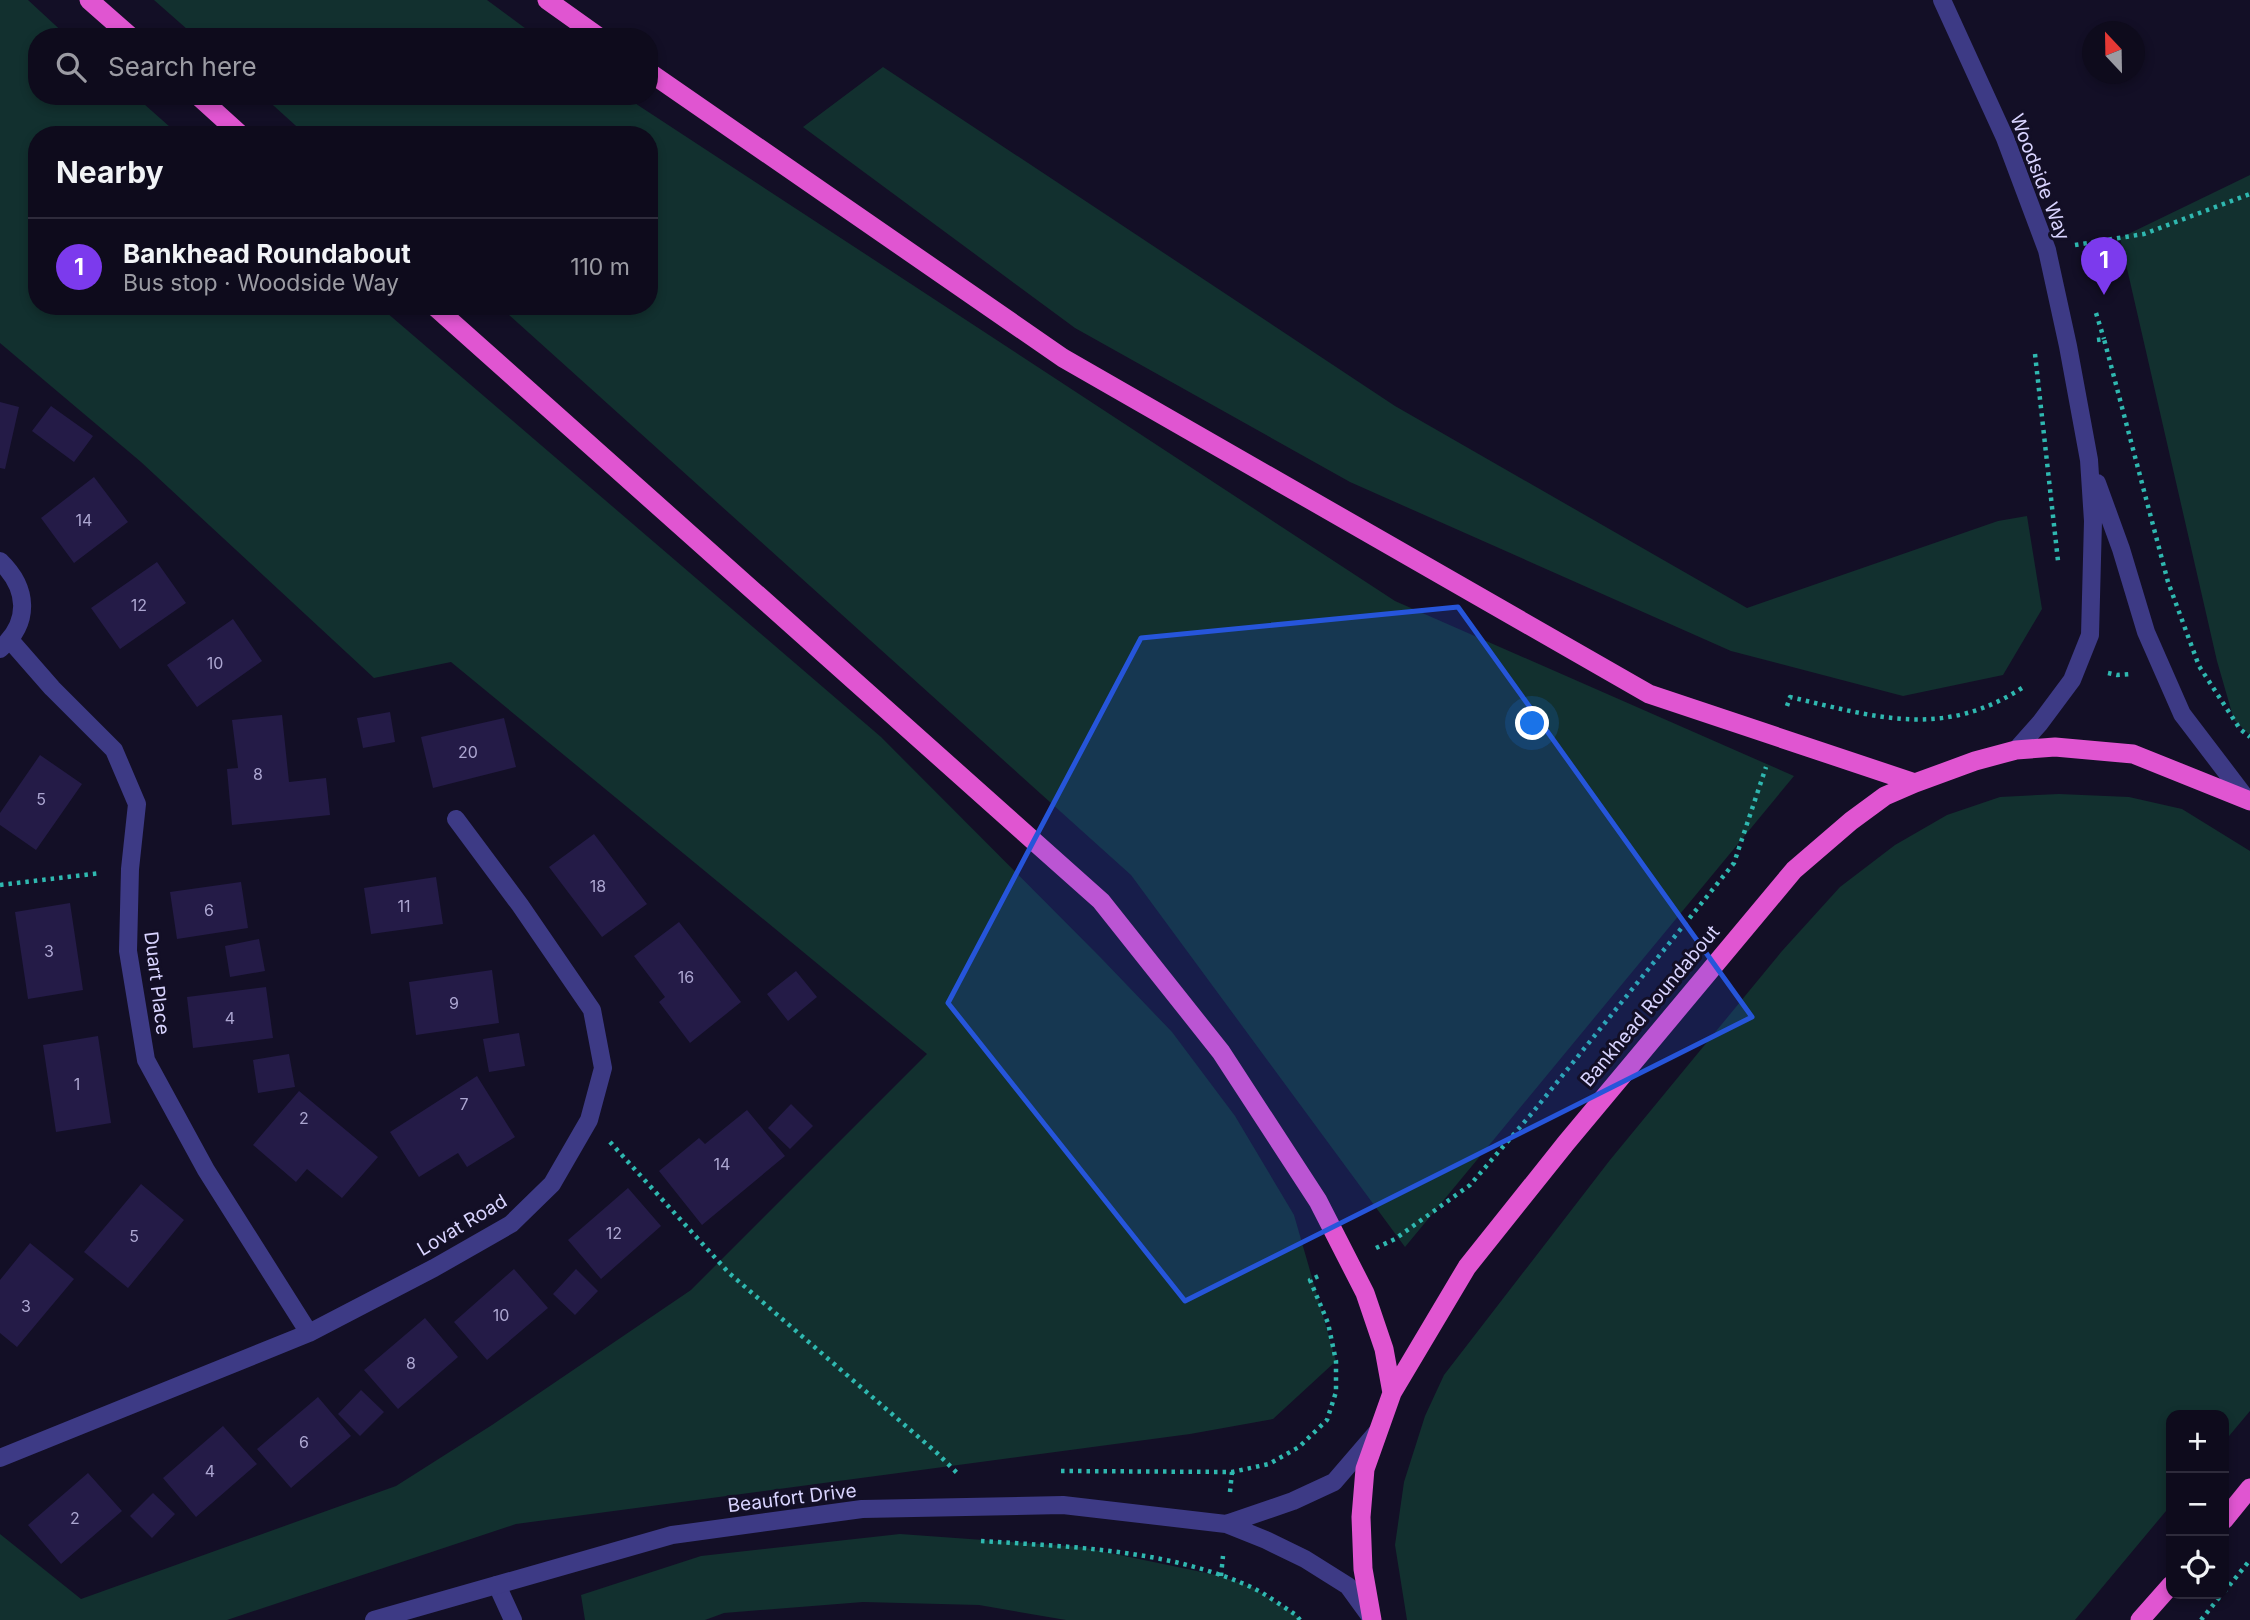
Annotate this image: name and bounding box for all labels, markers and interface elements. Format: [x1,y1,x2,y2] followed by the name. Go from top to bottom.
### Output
[2082,21,2145,84] north arrow
[28,28,658,105] search box
[52,48,90,86] icon: search
[108,51,257,82] text: Search here
[2005,110,2075,244] street label: Woodside Way
[56,154,164,190] text: Nearby
[2081,237,2127,295] pin: 1
[123,238,411,269] text: Bankhead Roundabout
[74,253,84,281] text: 1
[570,253,630,281] text: 110 m
[123,269,399,297] text: Bus stop · Woodside Way
[76,510,92,530] house number: 14
[131,595,147,615] house number: 12
[207,653,223,673] house number: 10
[1515,706,1549,740] your location
[458,742,478,762] house number: 20
[253,764,263,784] house number: 8
[36,789,46,809] house number: 5
[590,876,606,896] house number: 18
[397,896,411,916] house number: 11
[204,900,214,920] house number: 6
[1576,921,1724,1091] street label: Bankhead Roundabout
[139,930,175,1036] street label: Duart Place
[44,941,54,961] house number: 3
[678,967,694,987] house number: 16
[449,993,459,1013] house number: 9
[225,1008,235,1028] house number: 4
[74,1074,80,1094] house number: 1
[459,1094,469,1114] house number: 7
[299,1108,309,1128] house number: 2
[714,1154,730,1174] house number: 14
[413,1189,511,1261] street label: Lovat Road
[606,1223,622,1243] house number: 12
[129,1226,139,1246] house number: 5
[21,1296,31,1316] house number: 3
[493,1305,509,1325] house number: 10
[406,1353,416,1373] house number: 8
[2166,1410,2229,1599] map controls
[2166,1410,2229,1473] button: +
[299,1432,309,1452] house number: 6
[205,1461,215,1481] house number: 4
[2166,1473,2229,1536] button: −
[726,1479,858,1517] street label: Beaufort Drive
[70,1508,80,1528] house number: 2
[2166,1536,2229,1599] button: locate

